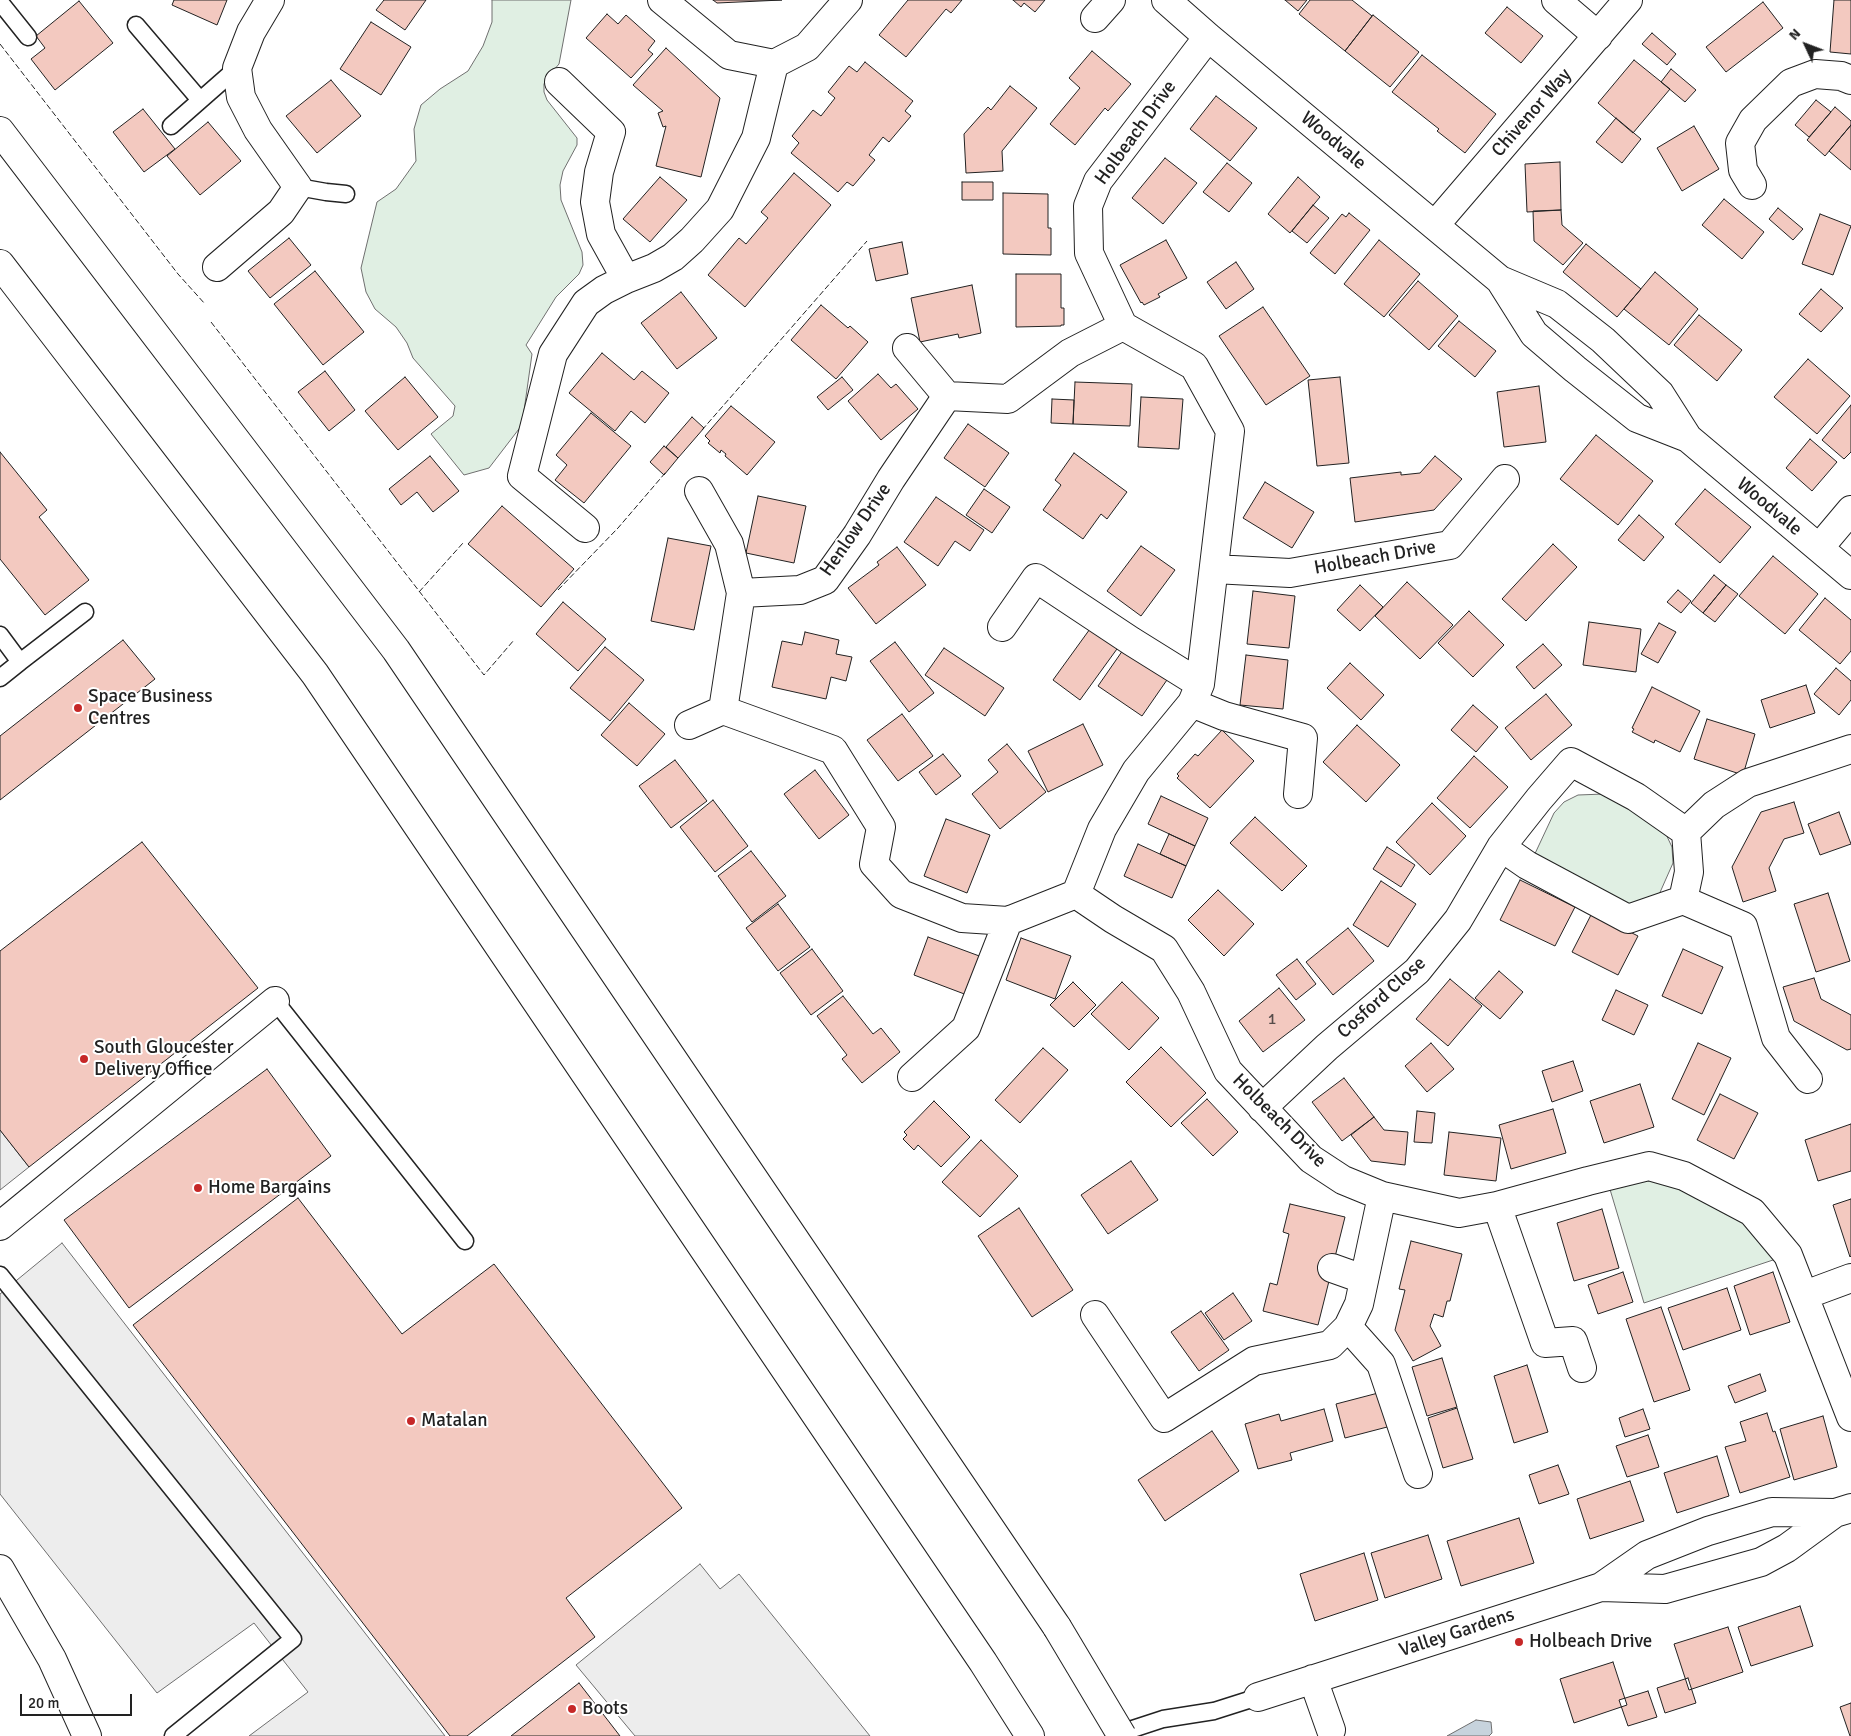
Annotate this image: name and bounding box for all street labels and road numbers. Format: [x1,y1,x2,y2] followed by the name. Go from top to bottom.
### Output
[1487,64,1577,162] street label: Chivenor Way
[1091,76,1181,190] street label: Holbeach Drive
[1296,107,1370,175] street label: Woodvale
[1732,473,1806,541] street label: Woodvale
[816,479,896,581] street label: Henlow Drive
[1312,536,1438,580] street label: Holbeach Drive
[1333,952,1431,1044] street label: Cosford Close
[1227,1069,1331,1173] street label: Holbeach Drive
[1397,1604,1517,1662] street label: Valley Gardens

